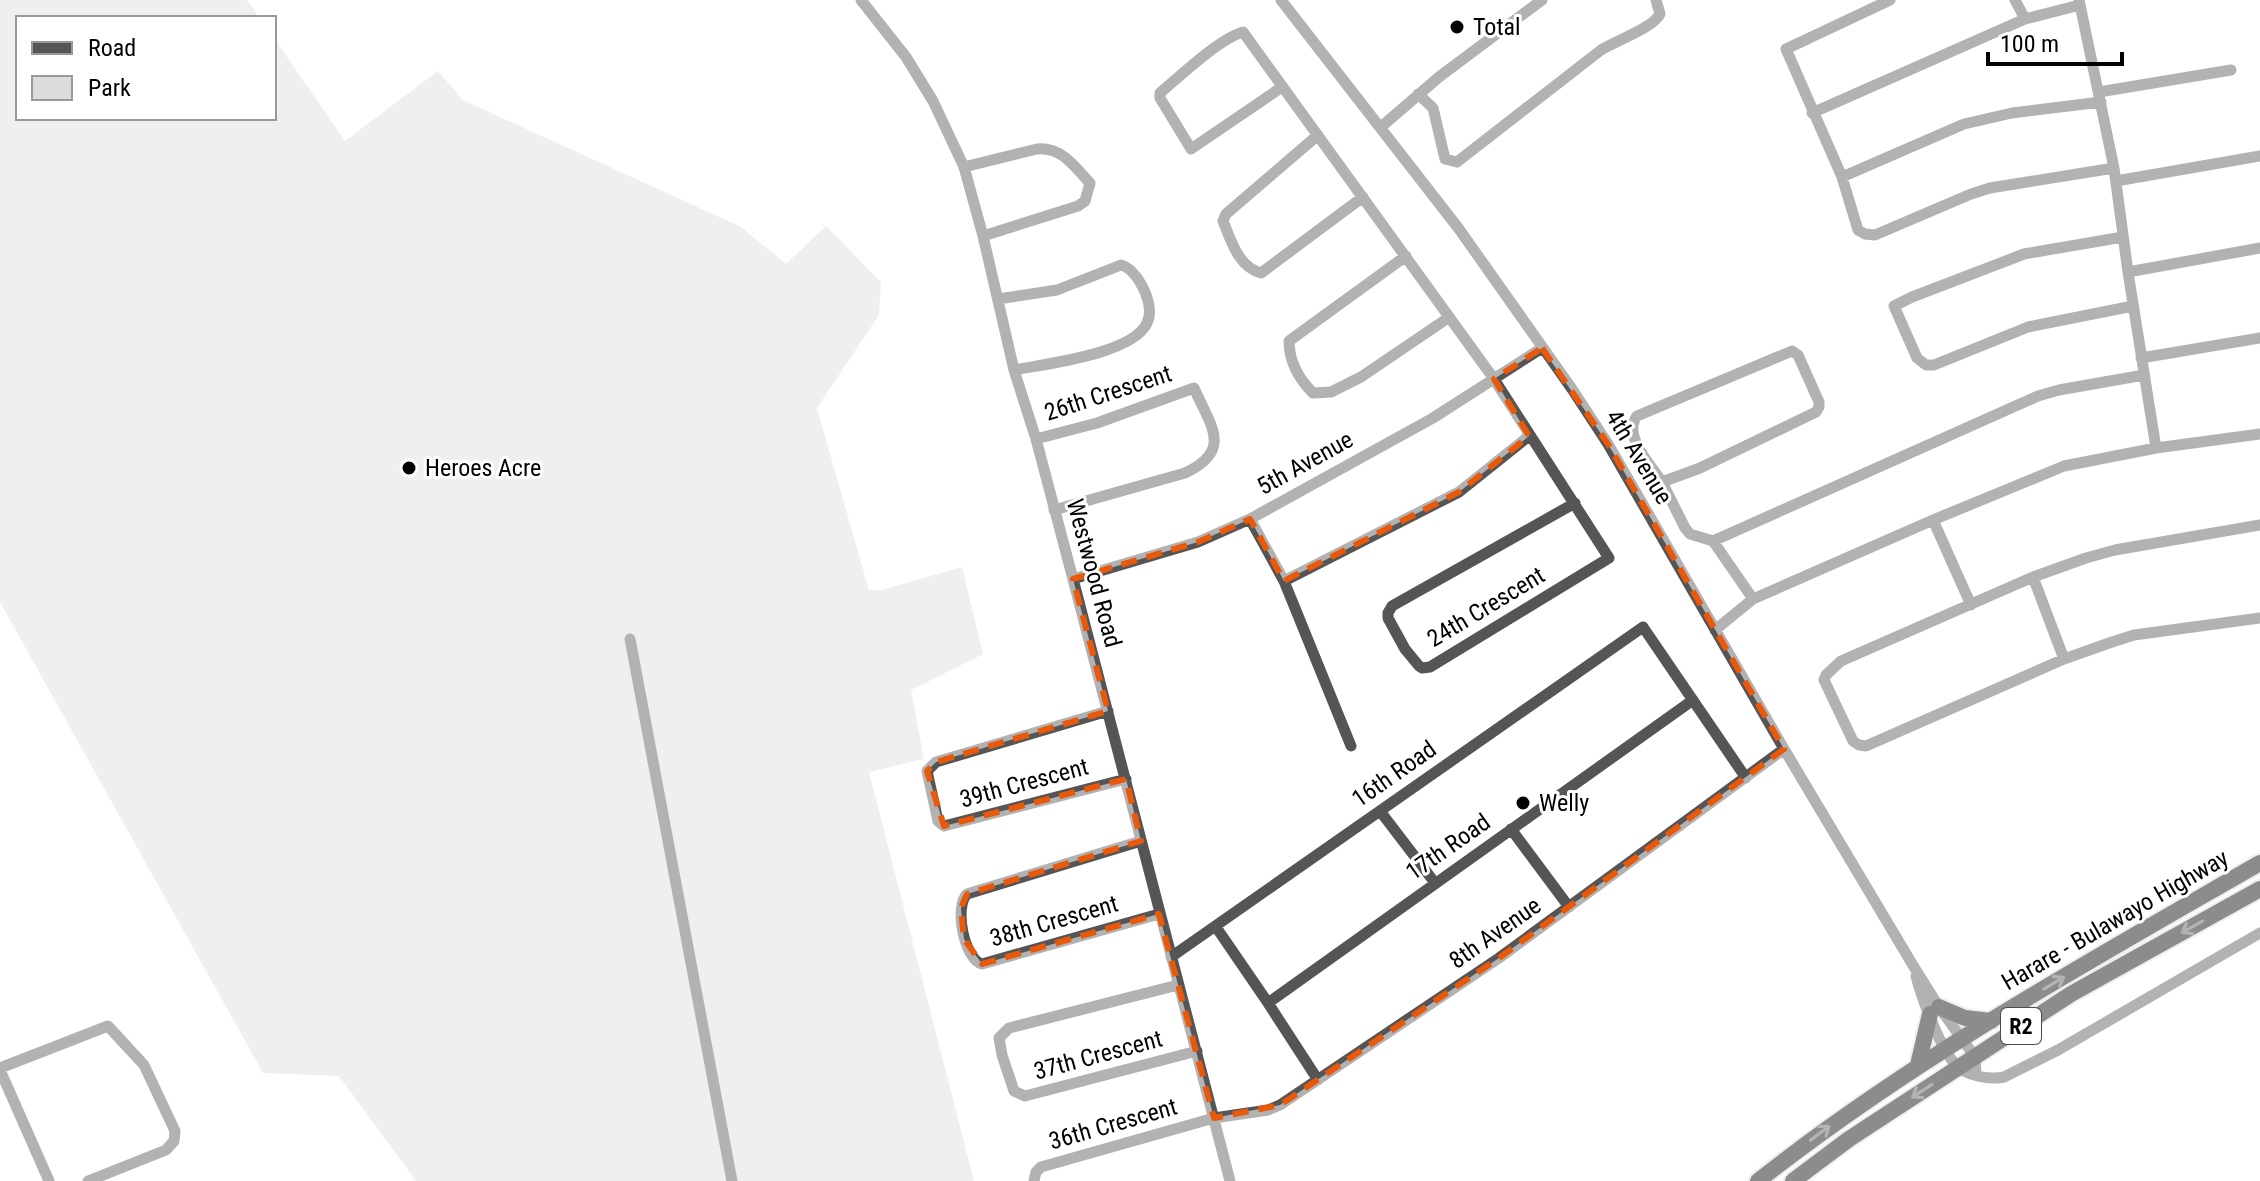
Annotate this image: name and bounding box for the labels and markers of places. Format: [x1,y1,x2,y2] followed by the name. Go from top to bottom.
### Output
[1473,13,1520,41] place label: Total
[1448,18,1466,36] marker: Total
[425,454,541,482] place label: Heroes Acre
[400,459,418,477] marker: Heroes Acre
[1539,789,1589,817] place label: Welly
[1514,794,1532,812] marker: Welly

